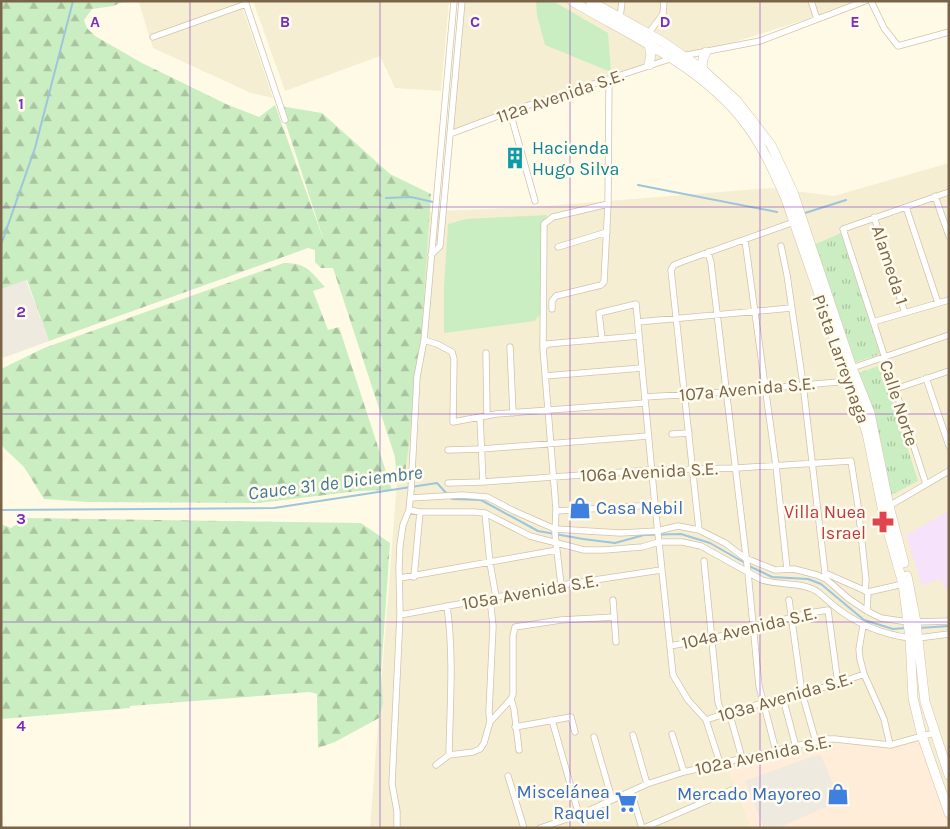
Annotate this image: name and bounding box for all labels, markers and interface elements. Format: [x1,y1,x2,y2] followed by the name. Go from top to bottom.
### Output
[90,12,100,31] text: A
[280,12,290,31] text: B
[470,12,480,31] text: C
[660,12,671,31] text: D
[850,12,860,31] text: E
[493,64,627,128] street label: 112a Avenida S.E.
[18,94,24,113] text: 1
[532,137,619,180] place label: Hacienda Hugo Silva
[502,145,528,171] building icon: Hacienda Hugo Silva
[867,223,913,307] street label: Alameda 1
[807,292,875,426] street label: Pista Larreynaga
[16,302,26,321] text: 2
[875,357,923,449] street label: Calle Norte
[678,372,816,406] street label: 107a Avenida S.E.
[580,457,718,487] street label: 106a Avenida S.E.
[247,461,424,505] water label: Cauce 31 de Diciembre
[567,495,593,521] shop icon: Casa Nebil
[596,497,683,519] place label: Casa Nebil
[784,501,866,544] place label: Villa Nuea Israel
[16,509,26,528] text: 3
[870,509,896,535] pharmacy icon: Villa Nuea Israel
[460,569,600,615] street label: 105a Avenida S.E.
[679,602,819,654] street label: 104a Avenida S.E.
[716,667,854,727] street label: 103a Avenida S.E.
[16,716,26,735] text: 4
[693,730,833,780] street label: 102a Avenida S.E.
[516,781,610,824] place label: Miscelánea Raquel
[825,781,851,807] shop icon: Mercado Mayoreo
[677,783,821,805] place label: Mercado Mayoreo
[613,789,639,815] supermarket icon: Miscelánea Raquel

